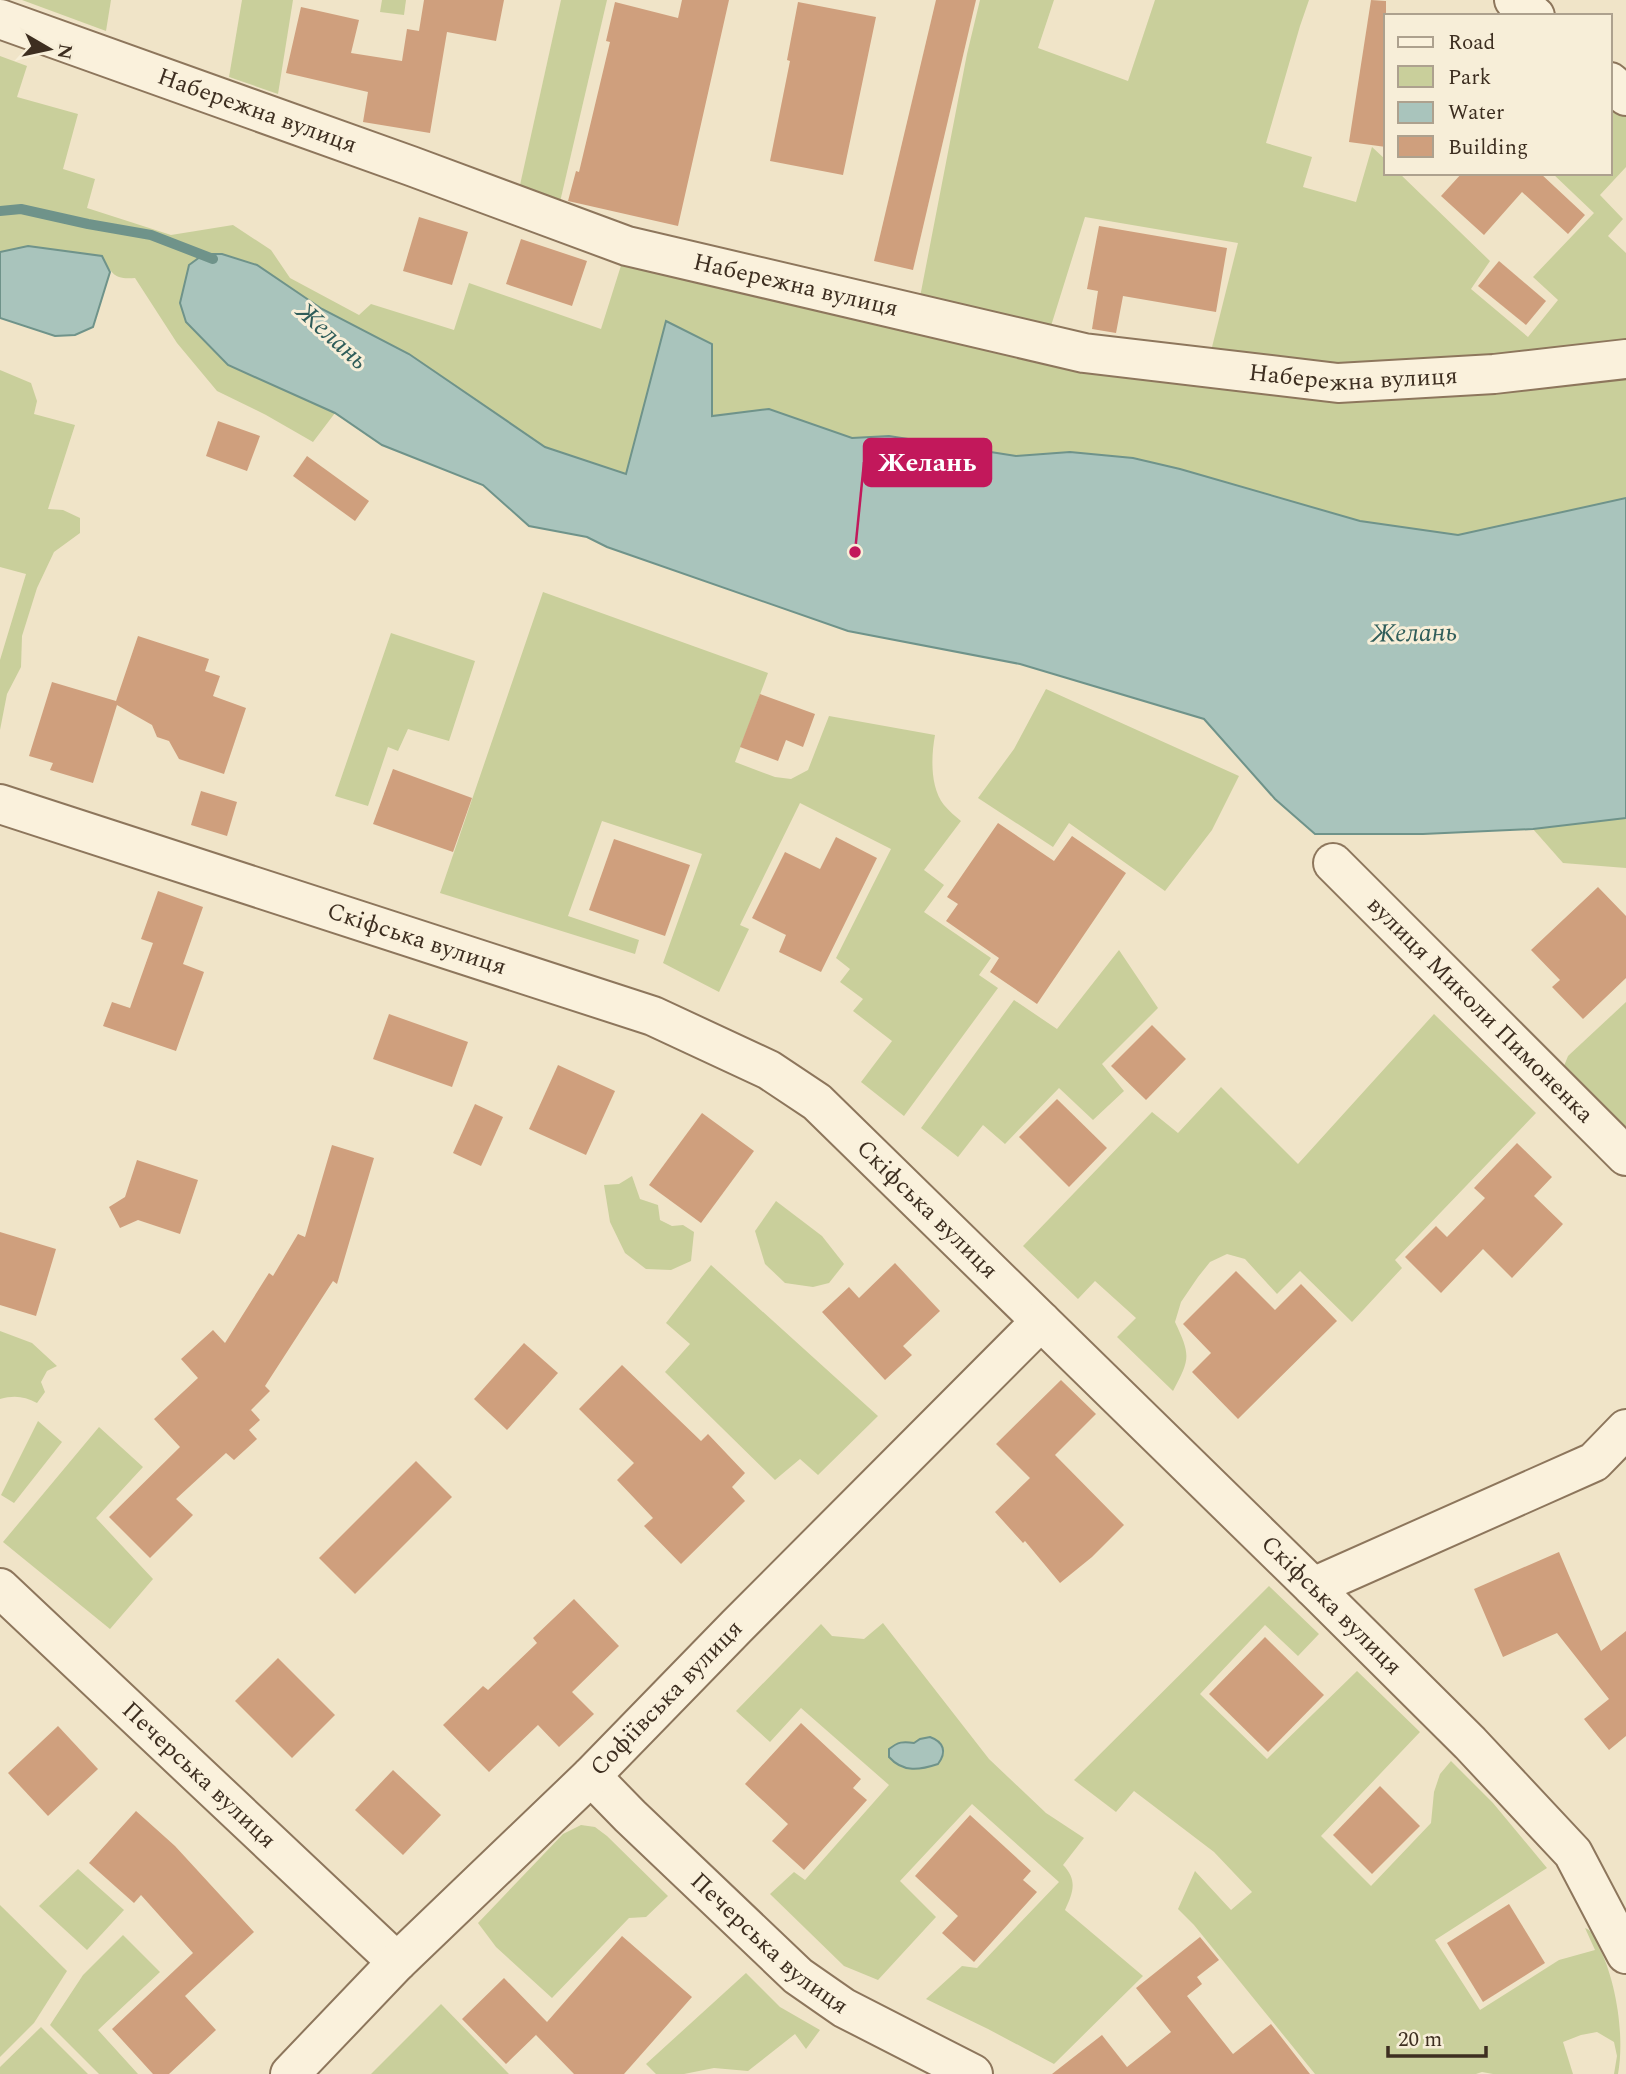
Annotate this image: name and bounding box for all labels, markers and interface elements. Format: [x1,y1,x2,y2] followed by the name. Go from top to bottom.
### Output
[14,14,84,84] north arrow
[1384,14,1612,175] legend
[1448,27,1495,59] text: Road
[49,41,80,61] text: N
[152,59,362,163] street label: Набережна вулиця
[1448,62,1492,94] text: Park
[1448,97,1504,129] text: Water
[1448,132,1528,164] text: Building
[689,244,902,327] street label: Набережна вулиця
[286,291,378,380] water label: Желань
[1247,355,1459,401] street label: Набережна вулиця
[864,439,991,486] callout: Желань
[878,443,976,483] text: Желань
[1369,612,1458,654] water label: Желань
[1358,888,1602,1132] street label: вулиця Миколи Пимоненка
[322,893,511,985] street label: Скіфська вулиця
[848,1131,1006,1288] street label: Скіфська вулиця
[1252,1527,1410,1684] street label: Скіфська вулиця
[582,1612,751,1785] street label: Софіївська вулиця
[113,1693,284,1857] street label: Печерська вулиця
[682,1864,856,2024] street label: Печерська вулиця
[1388,2014,1486,2058] scale bar
[1398,2024,1442,2056] text: 20 m

